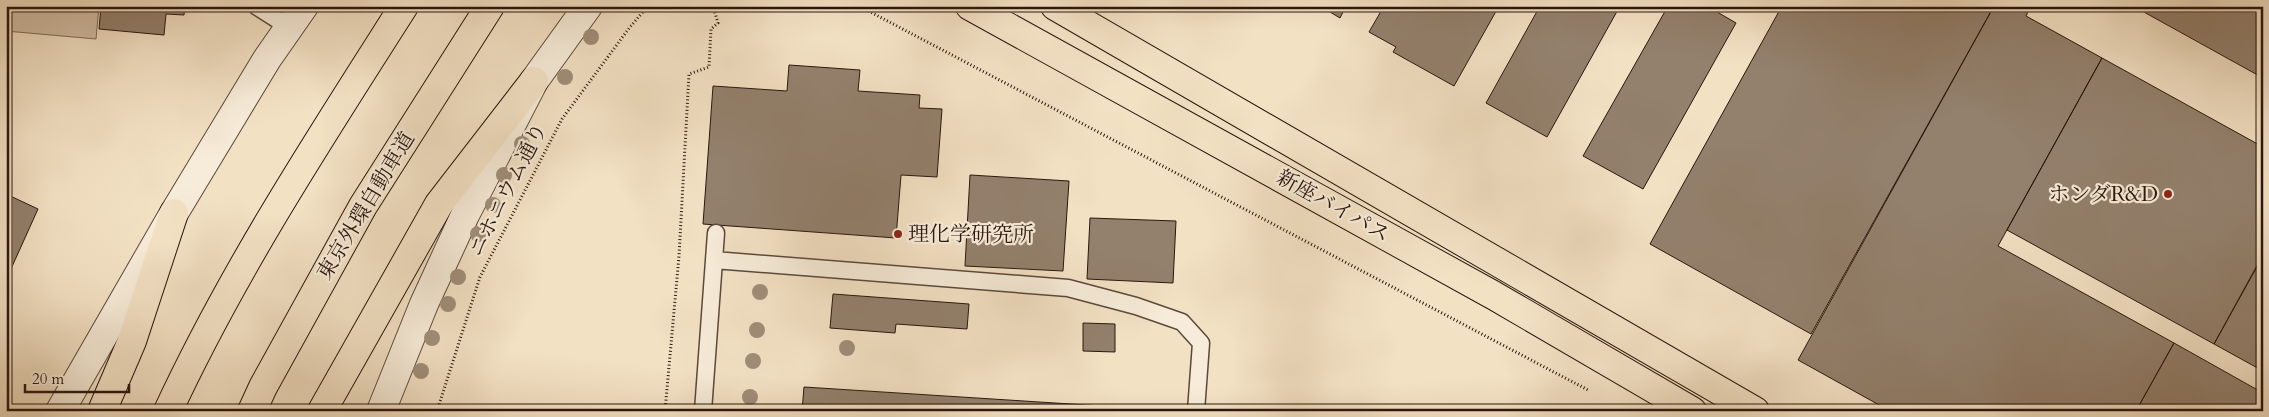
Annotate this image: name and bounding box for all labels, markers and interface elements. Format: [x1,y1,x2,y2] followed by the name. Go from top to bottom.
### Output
[462,118,554,262] street label: ニホニウム通り
[310,127,422,285] street label: 東京外環自動車道
[1271,163,1395,249] street label: 新座バイパス
[2049,180,2158,209] place label: ホンダR&D
[2162,188,2174,200] marker: ホンダR&D
[908,220,1034,249] place label: 理化学研究所
[892,228,904,240] marker: 理化学研究所
[25,362,129,394] scale bar
[32,369,64,389] text: 20 m

